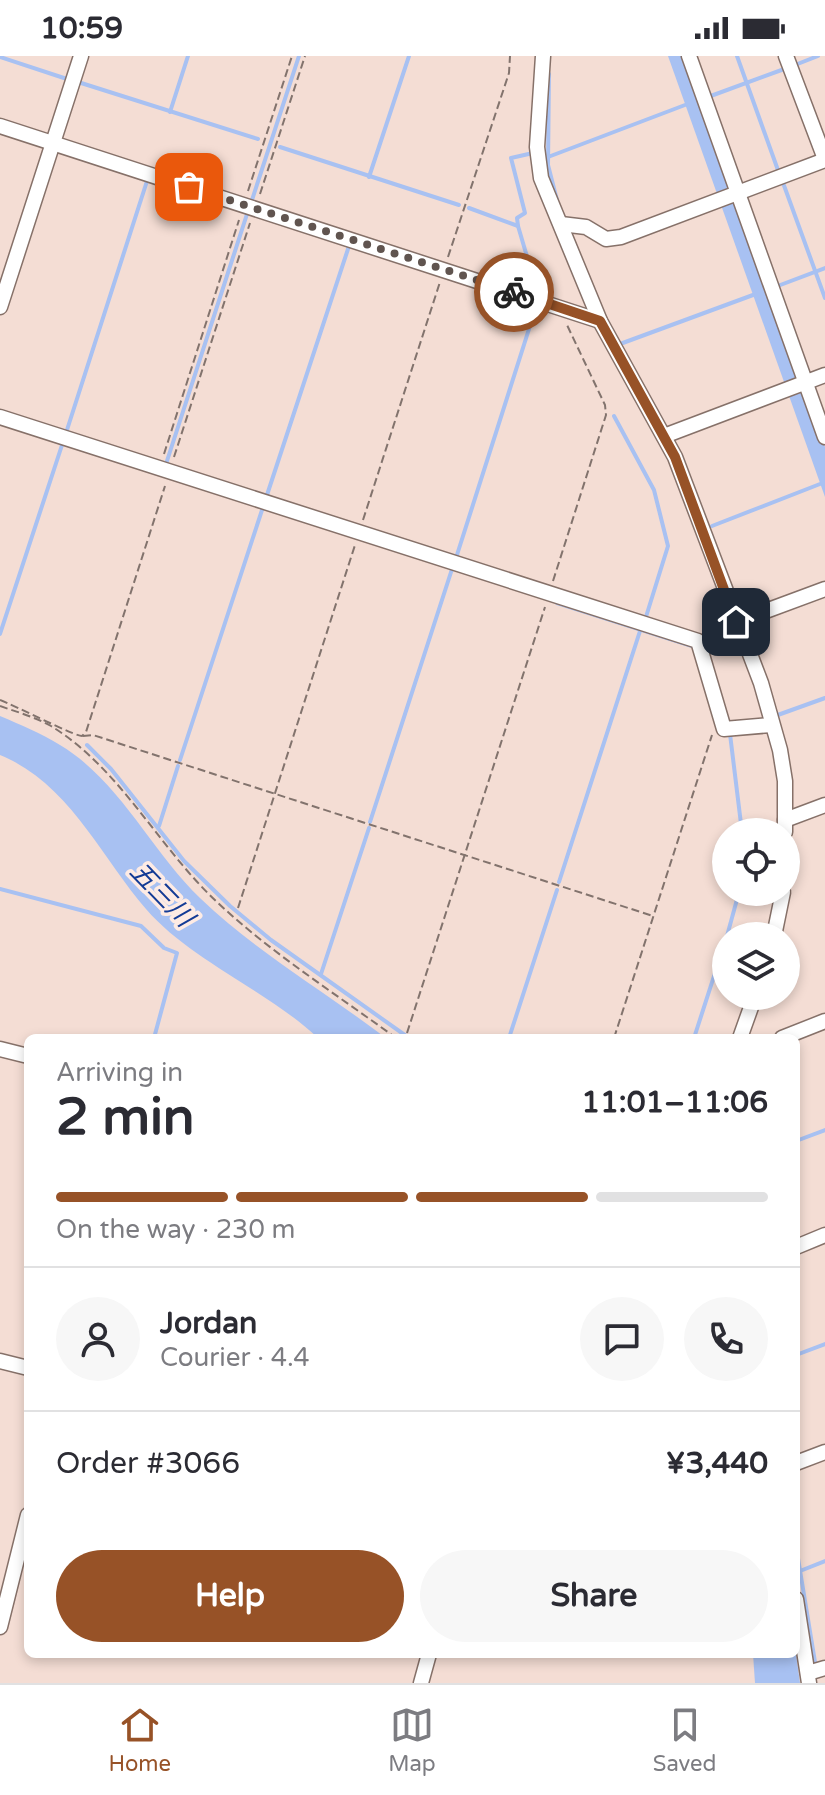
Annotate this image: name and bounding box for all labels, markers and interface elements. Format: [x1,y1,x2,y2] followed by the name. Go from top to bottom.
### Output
[40,10,123,47] text: 10:59
[155,153,223,221] pin
[167,165,211,209] icon: bag
[474,252,554,332] courier
[492,270,536,314] icon: bike
[702,588,770,656] pin
[714,600,758,644] icon: home
[712,818,800,1010] map controls
[712,818,800,906] button: locate
[123,856,202,935] water label: 五三川
[712,922,800,1010] button: layers
[56,1057,183,1088] text: Arriving in
[581,1084,768,1121] text: 11:01–11:06
[56,1086,195,1149] text: 2 min
[56,1214,295,1245] text: On the way · 230 m
[56,1297,140,1381] button: person
[580,1297,664,1381] button: chat
[684,1297,768,1381] button: phone
[160,1305,257,1342] text: Jordan
[160,1342,310,1373] text: Courier · 4.4
[56,1445,240,1482] text: Order #3066
[666,1445,768,1482] text: ¥3,440
[56,1550,404,1642] button: Help
[420,1550,768,1642] button: Share
[109,1703,171,1777] tab: Home
[388,1703,436,1777] tab: Map
[653,1703,716,1777] tab: Saved

